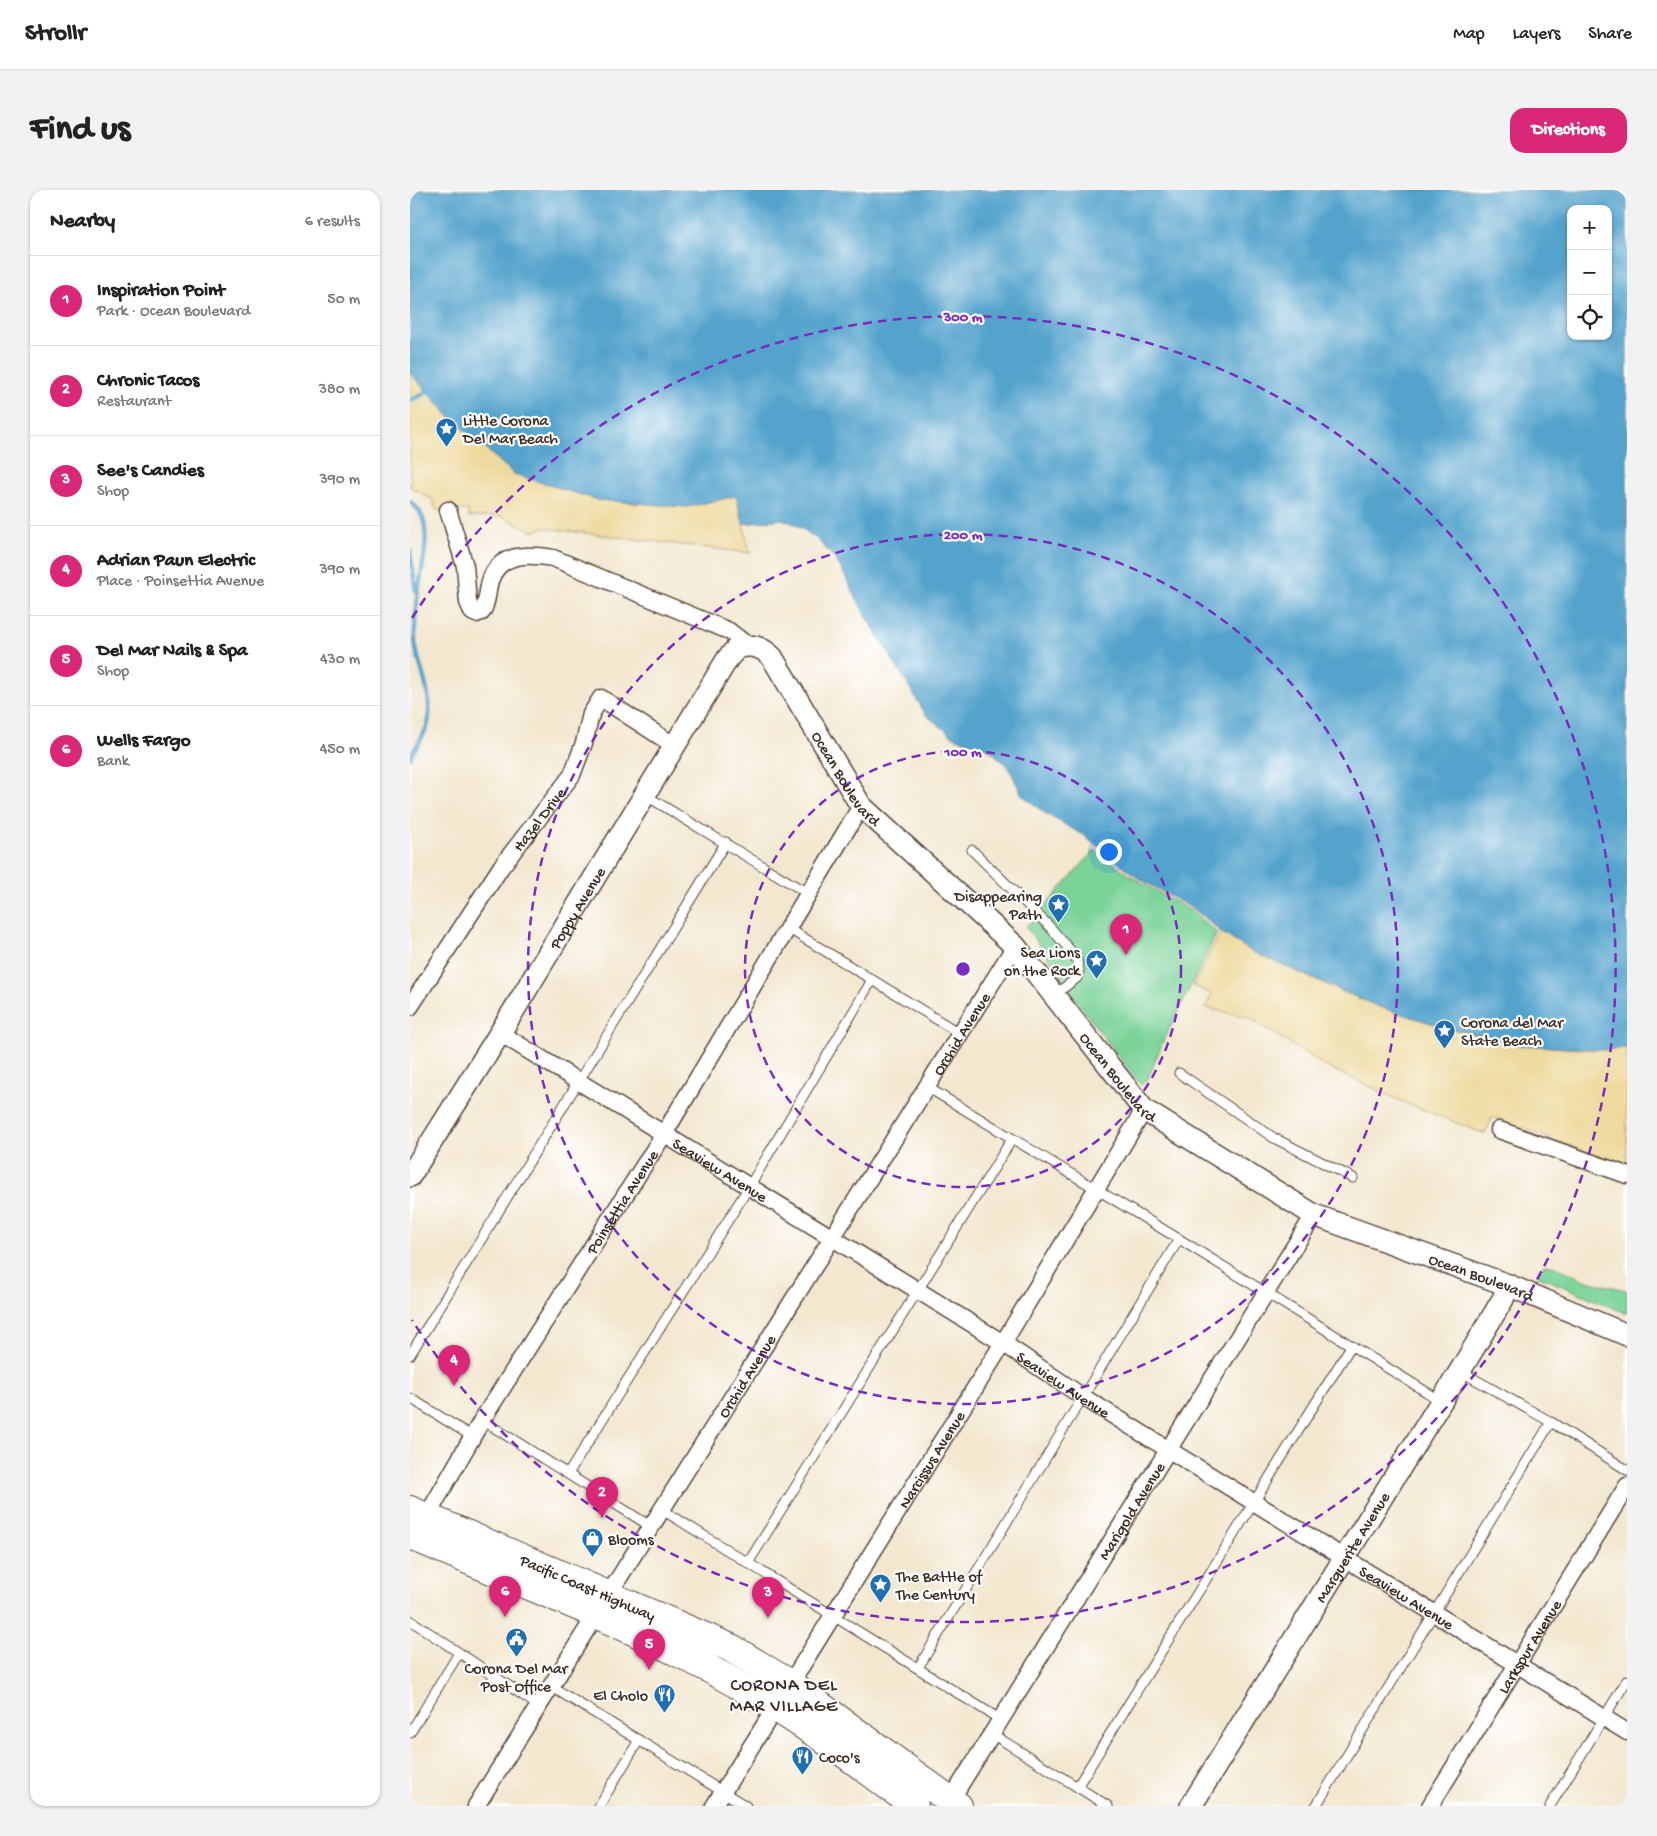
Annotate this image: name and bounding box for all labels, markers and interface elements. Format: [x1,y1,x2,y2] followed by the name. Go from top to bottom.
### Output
[25,20,86,49] text: Strollr
[1453,24,1485,45] text: Map
[1513,24,1560,45] text: Layers
[1588,24,1632,45] text: Share
[1510,108,1627,153] button: Directions
[30,110,130,151] text: Find us
[1567,205,1612,340] map controls
[1567,205,1612,250] button: +
[50,210,115,235] text: Nearby
[305,213,360,232] text: 6 results
[1567,250,1612,295] button: −
[97,280,225,303] text: Inspiration Point
[63,291,69,310] text: 1
[327,291,360,310] text: 50 m
[1567,295,1612,340] button: locate
[97,303,250,322] text: Park · Ocean Boulevard
[942,309,983,327] text: 300 m
[97,370,199,393] text: Chronic Tacos
[62,381,70,400] text: 2
[319,381,360,400] text: 380 m
[97,393,171,412] text: Restaurant
[462,413,558,450] place label: Little Corona Del Mar Beach
[435,416,459,447] place icon: Little Corona Del Mar Beach
[97,460,204,483] text: See's Candies
[62,471,70,490] text: 3
[319,471,360,490] text: 390 m
[97,483,129,502] text: Shop
[944,527,983,545] text: 200 m
[97,550,255,573] text: Adrian Paun Electric
[62,561,70,580] text: 4
[319,561,360,580] text: 390 m
[97,573,264,592] text: Place · Poinsettia Avenue
[97,640,248,663] text: Del Mar Nails & Spa
[62,651,70,670] text: 5
[320,651,360,670] text: 430 m
[97,663,129,682] text: Shop
[806,729,884,833] street label: Ocean Boulevard
[97,730,191,753] text: Wells Fargo
[62,741,70,760] text: 6
[320,741,360,760] text: 450 m
[943,744,982,762] text: 100 m
[97,753,129,772] text: Bank
[510,785,572,857] street label: Hazel Drive
[1096,839,1122,865] your location
[547,864,612,955] street label: Poppy Avenue
[954,889,1042,926] place label: Disappearing Path
[1046,892,1070,923] place icon: Disappearing Path
[1110,914,1142,955] pin: 1
[1004,945,1082,982] place label: Sea Lions on the Rock
[1084,948,1108,979] place icon: Sea Lions on the Rock
[954,960,972,978] centre of rings
[930,990,997,1080] street label: Orchid Avenue
[1461,1015,1564,1052] place label: Corona del Mar State Beach
[1433,1018,1457,1049] place icon: Corona del Mar State Beach
[1074,1030,1160,1129] street label: Ocean Boulevard
[668,1136,770,1209] street label: Seaview Avenue
[583,1147,665,1260] street label: Poinsettia Avenue
[1425,1251,1537,1308] street label: Ocean Boulevard
[716,1332,782,1422] street label: Orchid Avenue
[438,1345,470,1386] pin: 4
[1012,1349,1113,1424] street label: Seaview Avenue
[896,1408,971,1513] street label: Narcissus Avenue
[1096,1459,1171,1565] street label: Marigold Avenue
[586,1477,618,1518] pin: 2
[1313,1489,1396,1607] street label: Marguerite Avenue
[580,1526,604,1557] shop icon: Blooms
[607,1532,655,1551] place label: Blooms
[515,1552,658,1627] street label: Pacific Coast Highway
[1354,1563,1457,1636] street label: Seaview Avenue
[895,1569,983,1606] place label: The Battle of The Century
[868,1572,892,1603] place icon: The Battle of The Century
[489,1576,521,1617] pin: 6
[752,1577,784,1618] pin: 3
[1496,1597,1568,1698] street label: Larkspur Avenue
[504,1626,528,1657] public building icon: Corona Del Mar Post Office
[633,1629,665,1670] pin: 5
[465,1661,569,1698] place label: Corona Del Mar Post Office
[730,1676,838,1718] district label: CORONA DEL MAR VILLAGE
[652,1682,676,1713] restaurant icon: El Cholo
[593,1688,648,1707] place label: El Cholo
[791,1744,815,1775] restaurant icon: Coco's
[819,1750,861,1769] place label: Coco's

